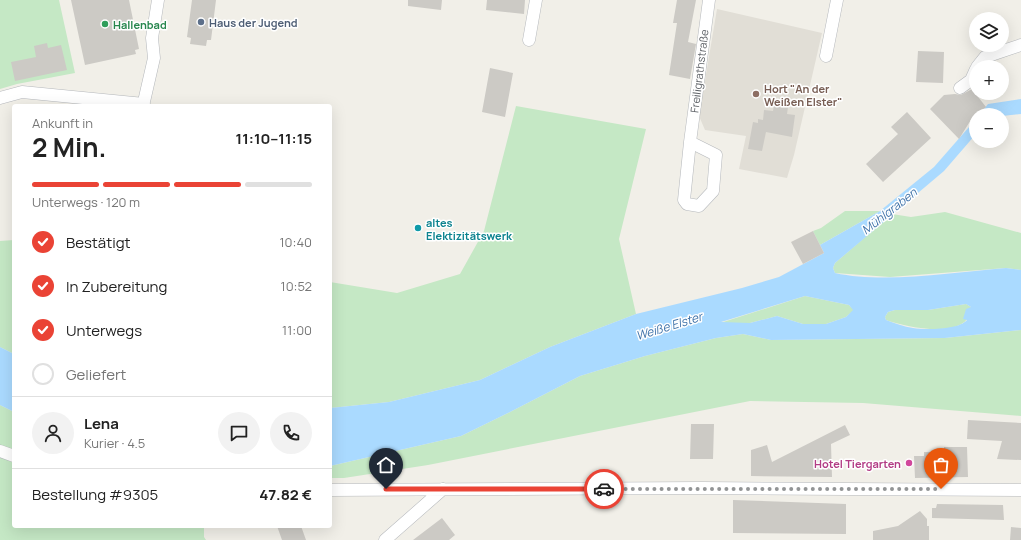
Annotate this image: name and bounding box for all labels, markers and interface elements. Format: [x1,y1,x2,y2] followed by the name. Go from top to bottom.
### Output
[969,12,1009,148] map controls
[969,12,1009,52] button: layers
[209,15,298,30] place label: Haus der Jugend
[113,17,167,32] place label: Hallenbad
[196,17,206,27] marker: Haus der Jugend
[100,19,110,29] marker: Hallenbad
[686,28,712,114] street label: Freiligrathstraße
[969,60,1009,100] button: +
[764,81,842,109] place label: Hort "An der Weißen Elster"
[751,89,761,99] marker: Hort "An der Weißen Elster"
[969,108,1009,148] button: −
[32,114,93,132] text: Ankunft in
[236,128,312,149] text: 11:10–11:15
[32,129,106,165] text: 2 Min.
[858,183,921,238] water label: Mühlgraben
[32,193,140,211] text: Unterwegs · 120 m
[426,215,513,243] place label: altes Elektizitätswerk
[413,223,423,233] marker: altes Elektizitätswerk
[32,231,54,253] icon: check
[66,232,131,253] text: Bestätigt
[280,233,312,251] text: 10:40
[32,275,54,297] icon: check
[66,276,167,297] text: In Zubereitung
[281,277,312,295] text: 10:52
[634,307,706,344] water label: Weiße Elster
[32,319,54,341] icon: check
[66,320,142,341] text: Unterwegs
[282,321,312,339] text: 11:00
[66,364,126,385] text: Geliefert
[32,412,74,454] button: person
[218,412,260,454] button: chat
[270,412,312,454] button: phone
[84,413,119,434] text: Lena
[84,434,145,452] text: Kurier · 4.5
[369,448,403,489] pin
[924,448,958,489] pin
[375,454,397,476] icon: home
[930,454,952,476] icon: bag
[814,456,901,471] place label: Hotel Tiergarten
[904,458,914,468] marker: Hotel Tiergarten
[584,469,624,509] courier
[593,478,615,500] icon: car
[32,484,158,505] text: Bestellung #9305
[259,484,312,505] text: 47.82 €

